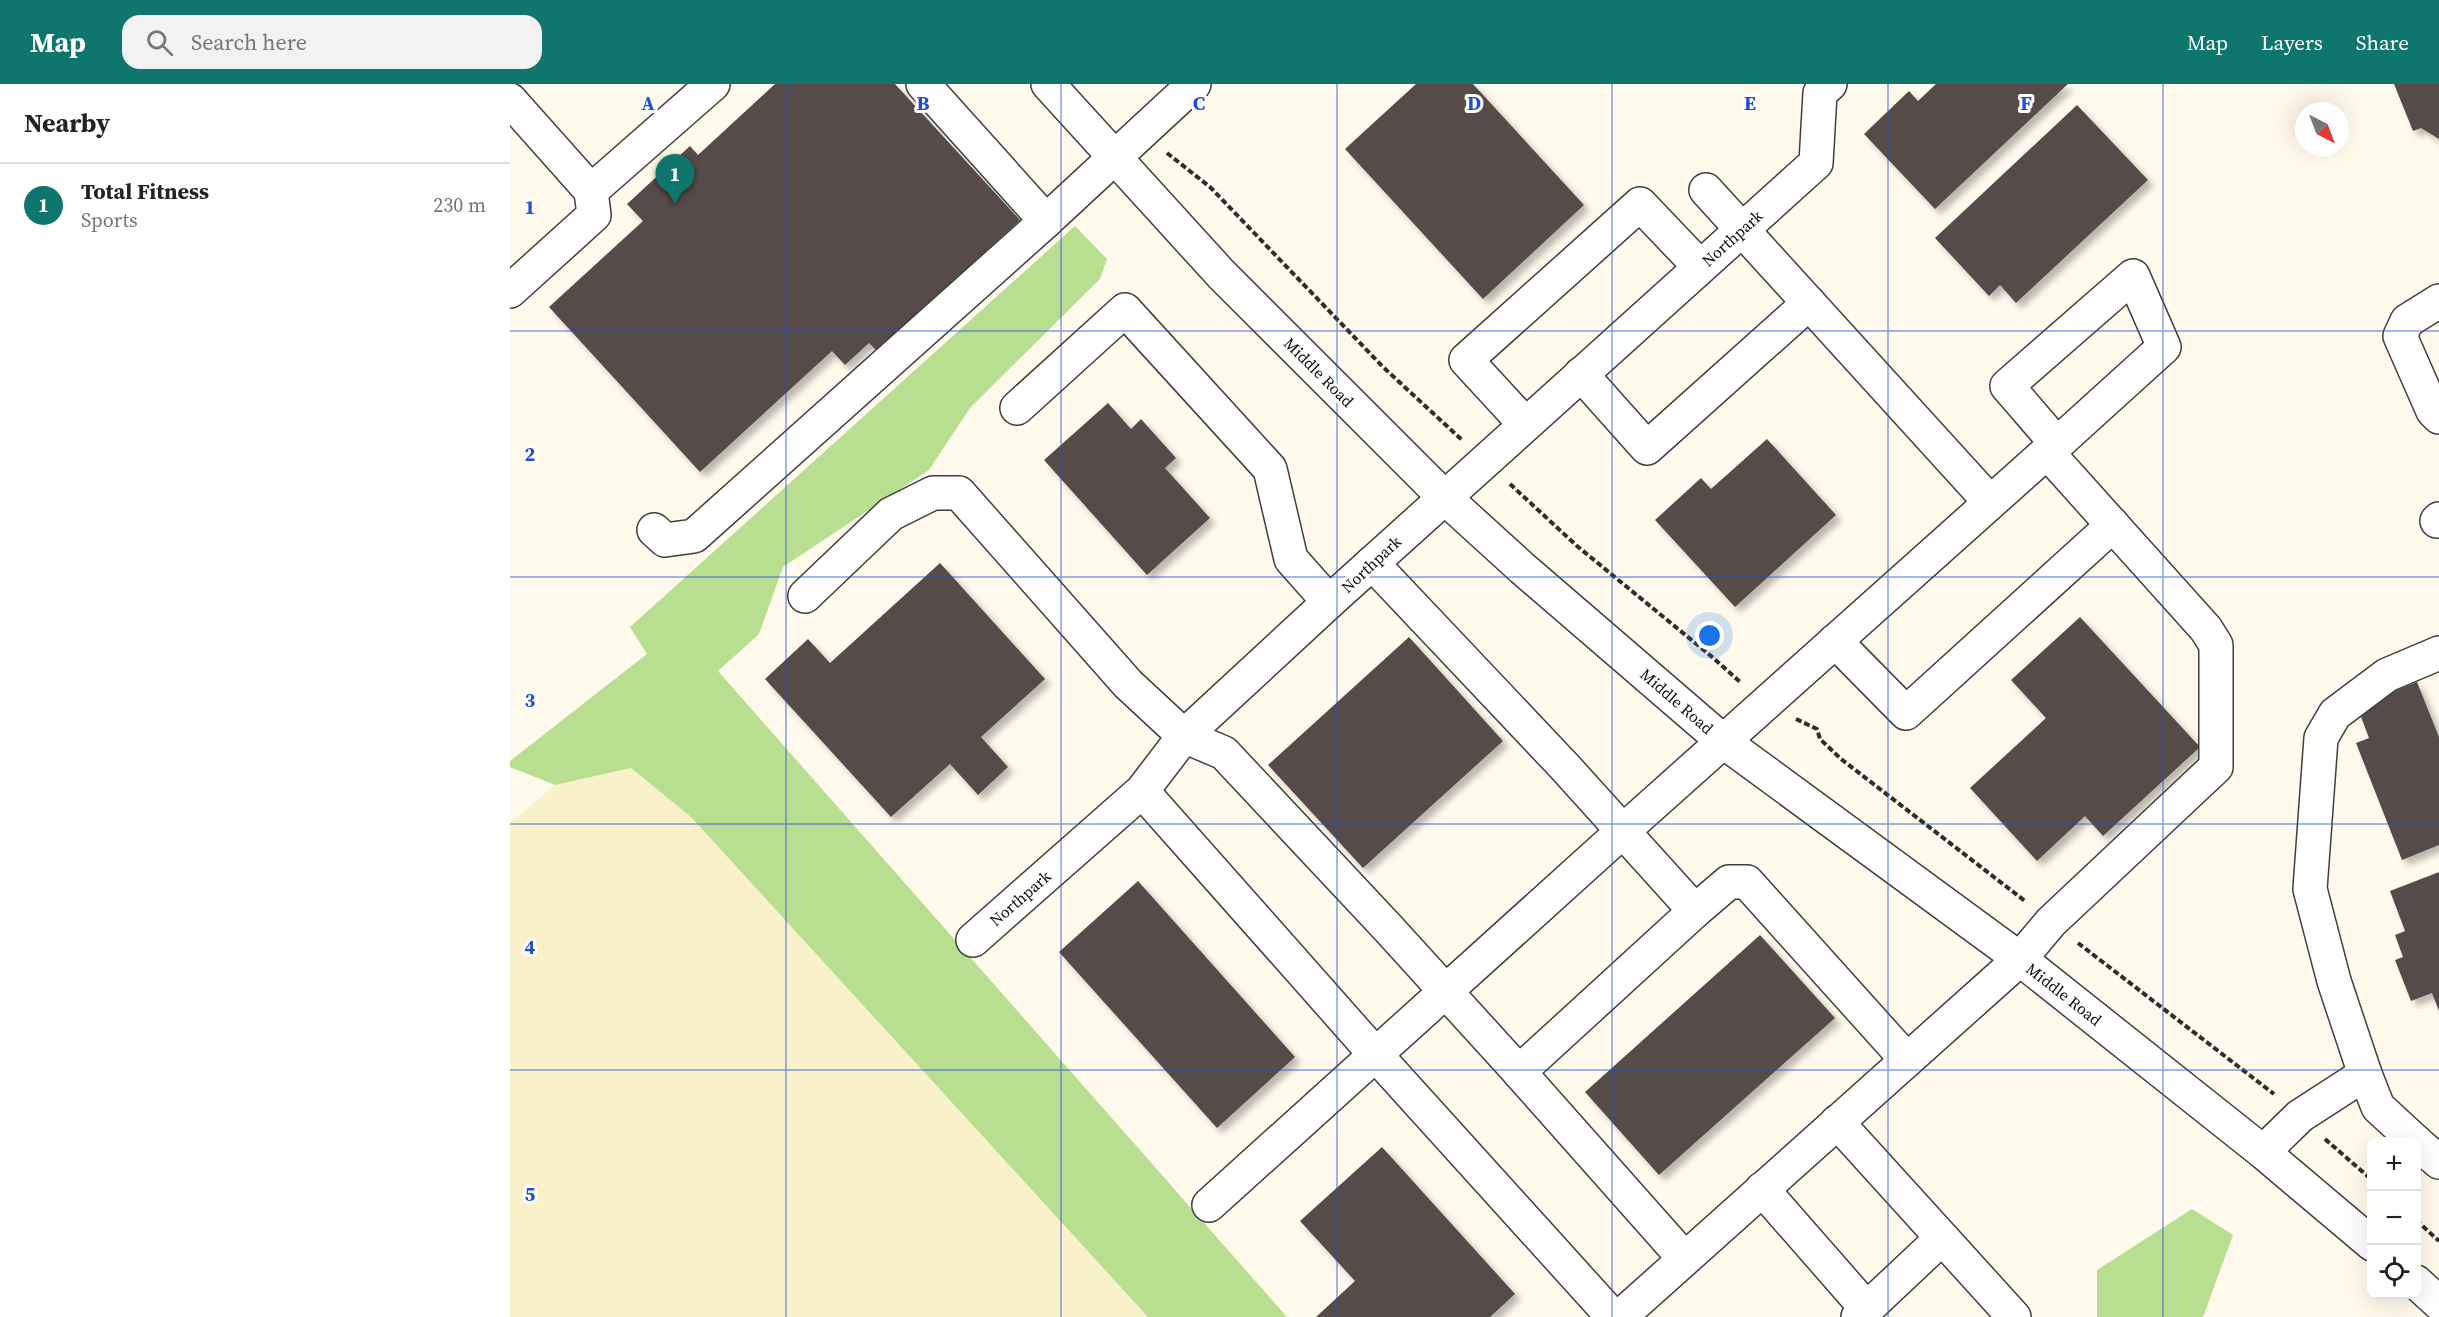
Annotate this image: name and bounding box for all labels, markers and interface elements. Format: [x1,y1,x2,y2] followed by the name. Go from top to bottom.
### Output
[122,15,542,69] search box
[30,23,86,61] text: Map
[143,26,176,59] icon: search
[191,27,307,57] text: Search here
[2187,28,2228,57] text: Map
[2261,28,2323,57] text: Layers
[2356,28,2409,57] text: Share
[641,89,655,117] text: A
[916,89,930,117] text: B
[1193,89,1205,117] text: C
[1467,89,1481,117] text: D
[1744,89,1756,117] text: E
[2020,89,2032,117] text: F
[2295,102,2349,156] north arrow
[24,105,110,141] text: Nearby
[656,154,694,204] pin: 1
[81,176,209,206] text: Total Fitness
[38,191,49,219] text: 1
[433,191,486,219] text: 230 m
[525,193,535,221] text: 1
[1697,205,1767,271] street label: Northpark
[81,206,138,234] text: Sports
[1279,332,1359,412] street label: Middle Road
[525,440,536,468] text: 2
[1336,530,1406,598] street label: Northpark
[1695,621,1724,650] your location
[1636,663,1718,739] street label: Middle Road
[525,686,536,714] text: 3
[985,865,1056,931] street label: Northpark
[525,933,536,961] text: 4
[2022,958,2106,1030] street label: Middle Road
[2367,1137,2421,1299] map controls
[2367,1137,2421,1191] button: +
[525,1180,536,1208] text: 5
[2367,1191,2421,1245] button: −
[2367,1245,2421,1299] button: locate

